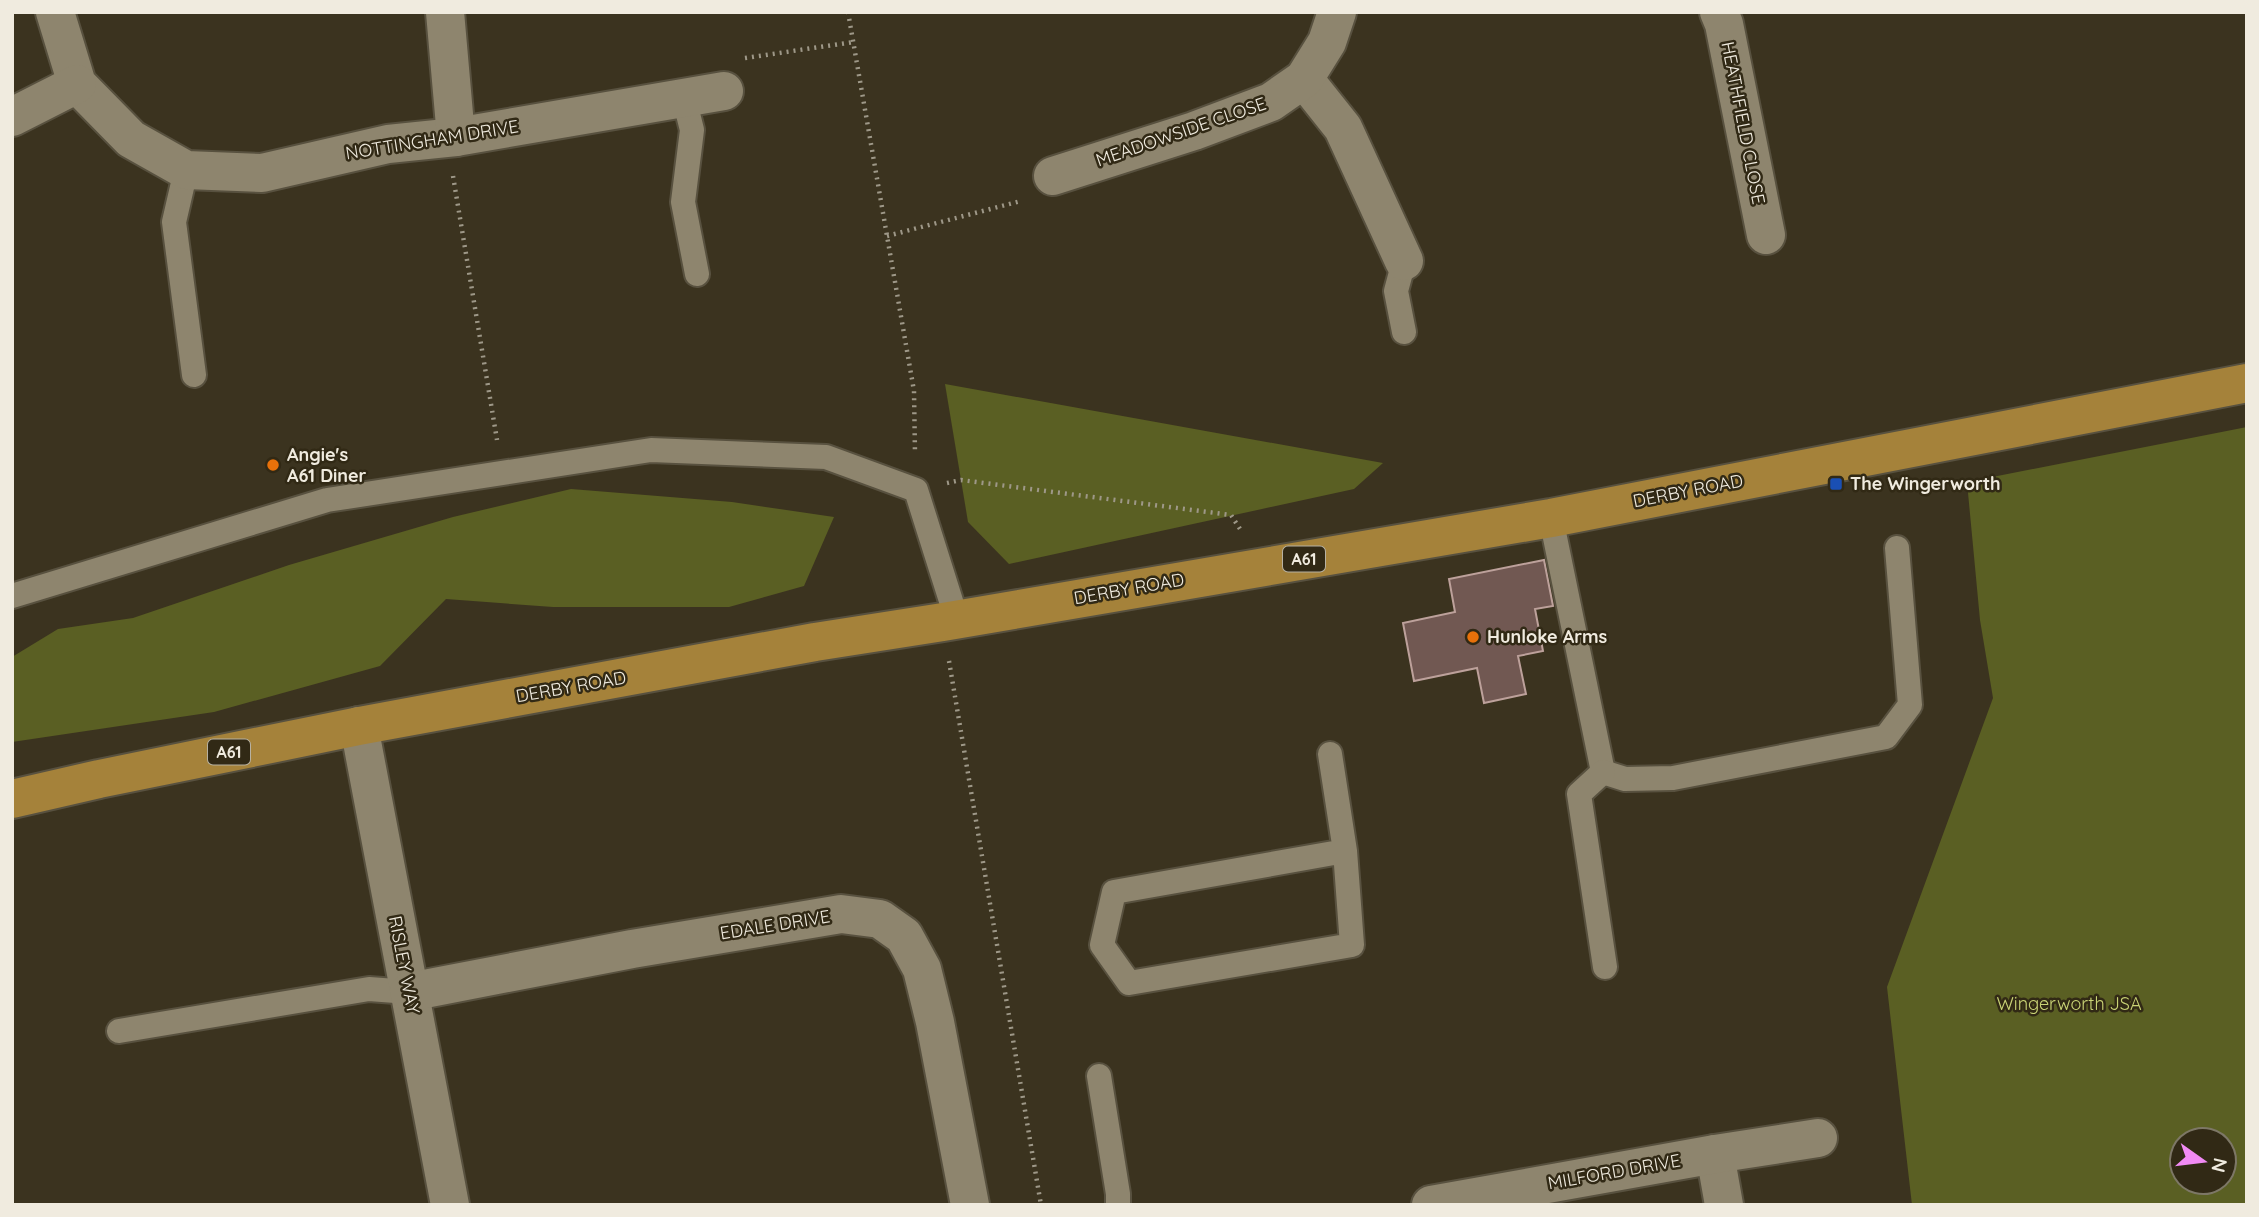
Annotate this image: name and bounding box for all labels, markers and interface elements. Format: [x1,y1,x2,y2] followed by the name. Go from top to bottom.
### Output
[1716,40,1771,206] street label: HEATHFIELD CLOSE
[1093,92,1269,171] street label: MEADOWSIDE CLOSE
[344,114,520,165] street label: NOTTINGHAM DRIVE
[287,443,367,487] place label: Angie's A61 Diner
[265,457,281,473] marker: Angie's A61 Diner
[1631,469,1745,512] street label: DERBY ROAD
[1850,472,2001,495] place label: The Wingerworth
[1828,476,1844,492] marker: The Wingerworth
[1283,546,1325,572] road number: A61
[1072,567,1186,610] street label: DERBY ROAD
[1487,625,1608,648] place label: Hunloke Arms
[1465,629,1481,645] marker: Hunloke Arms
[514,665,628,708] street label: DERBY ROAD
[208,740,250,764] road number: A61
[718,904,832,945] street label: EDALE DRIVE
[384,914,425,1016] street label: RISLEY WAY
[1996,992,2142,1015] park label: Wingerworth JSA
[2168,1126,2238,1196] north arrow
[1546,1149,1682,1195] street label: MILFORD DRIVE
[2206,1155,2233,1175] text: N

